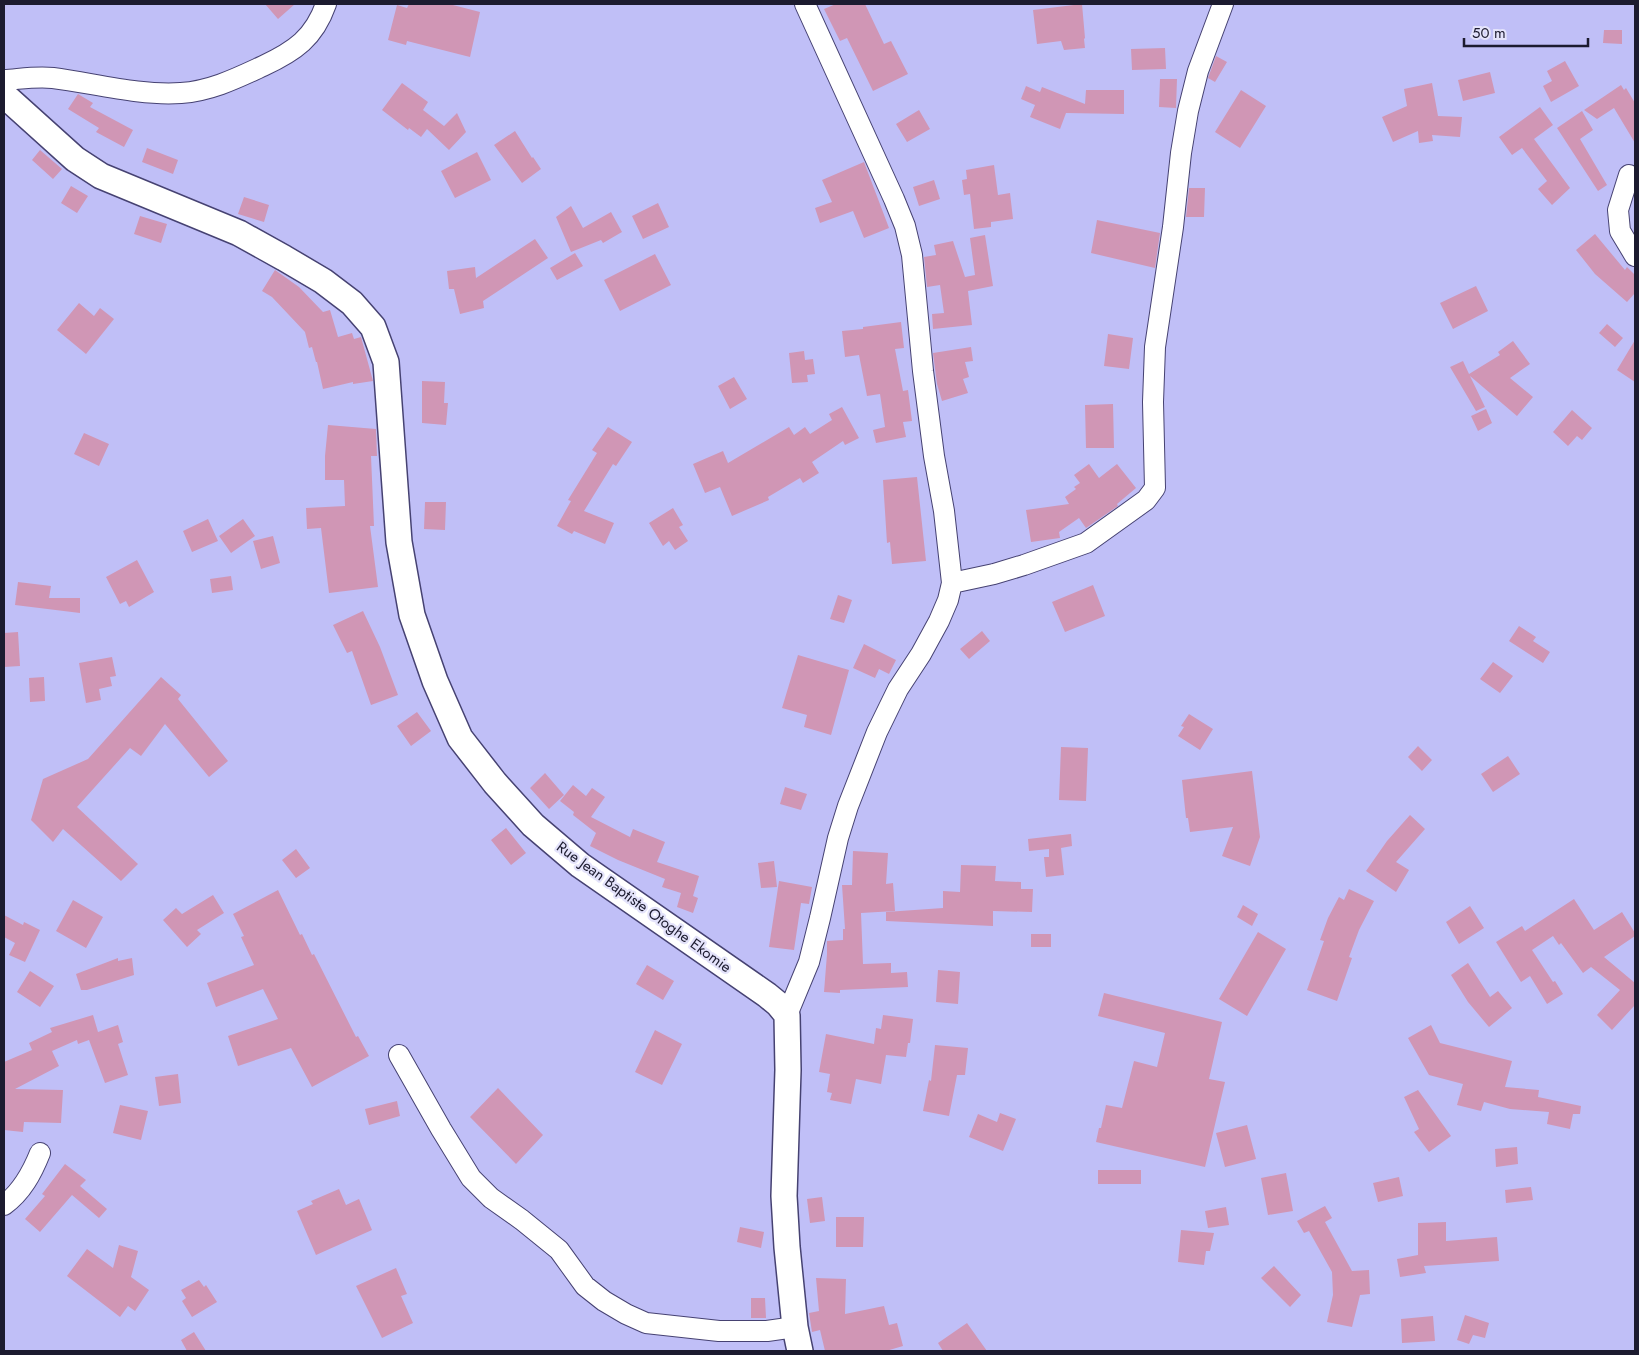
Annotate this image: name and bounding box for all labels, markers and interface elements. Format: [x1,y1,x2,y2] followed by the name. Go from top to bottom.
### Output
[1464,15,1588,47] scale bar
[1472,22,1506,44] text: 50 m
[552,836,736,978] street label: Rue Jean Baptiste Otoghe Ekomie

